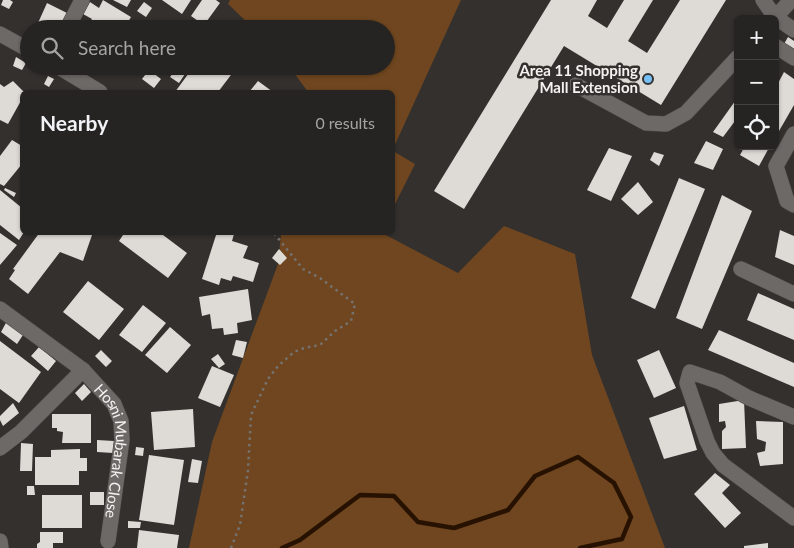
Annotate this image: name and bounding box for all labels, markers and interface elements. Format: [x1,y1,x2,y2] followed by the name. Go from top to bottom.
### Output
[734,15,779,150] map controls
[734,15,779,60] button: +
[20,20,395,75] search box
[38,34,66,62] icon: search
[78,36,176,59] text: Search here
[734,60,779,105] button: −
[518,61,638,96] place label: Area 11 Shopping Mall Extension
[642,73,654,85] marker: Area 11 Shopping Mall Extension
[734,105,779,150] button: locate
[40,110,108,135] text: Nearby
[315,113,375,132] text: 0 results
[91,380,131,520] street label: Hosni Mubarak Close

